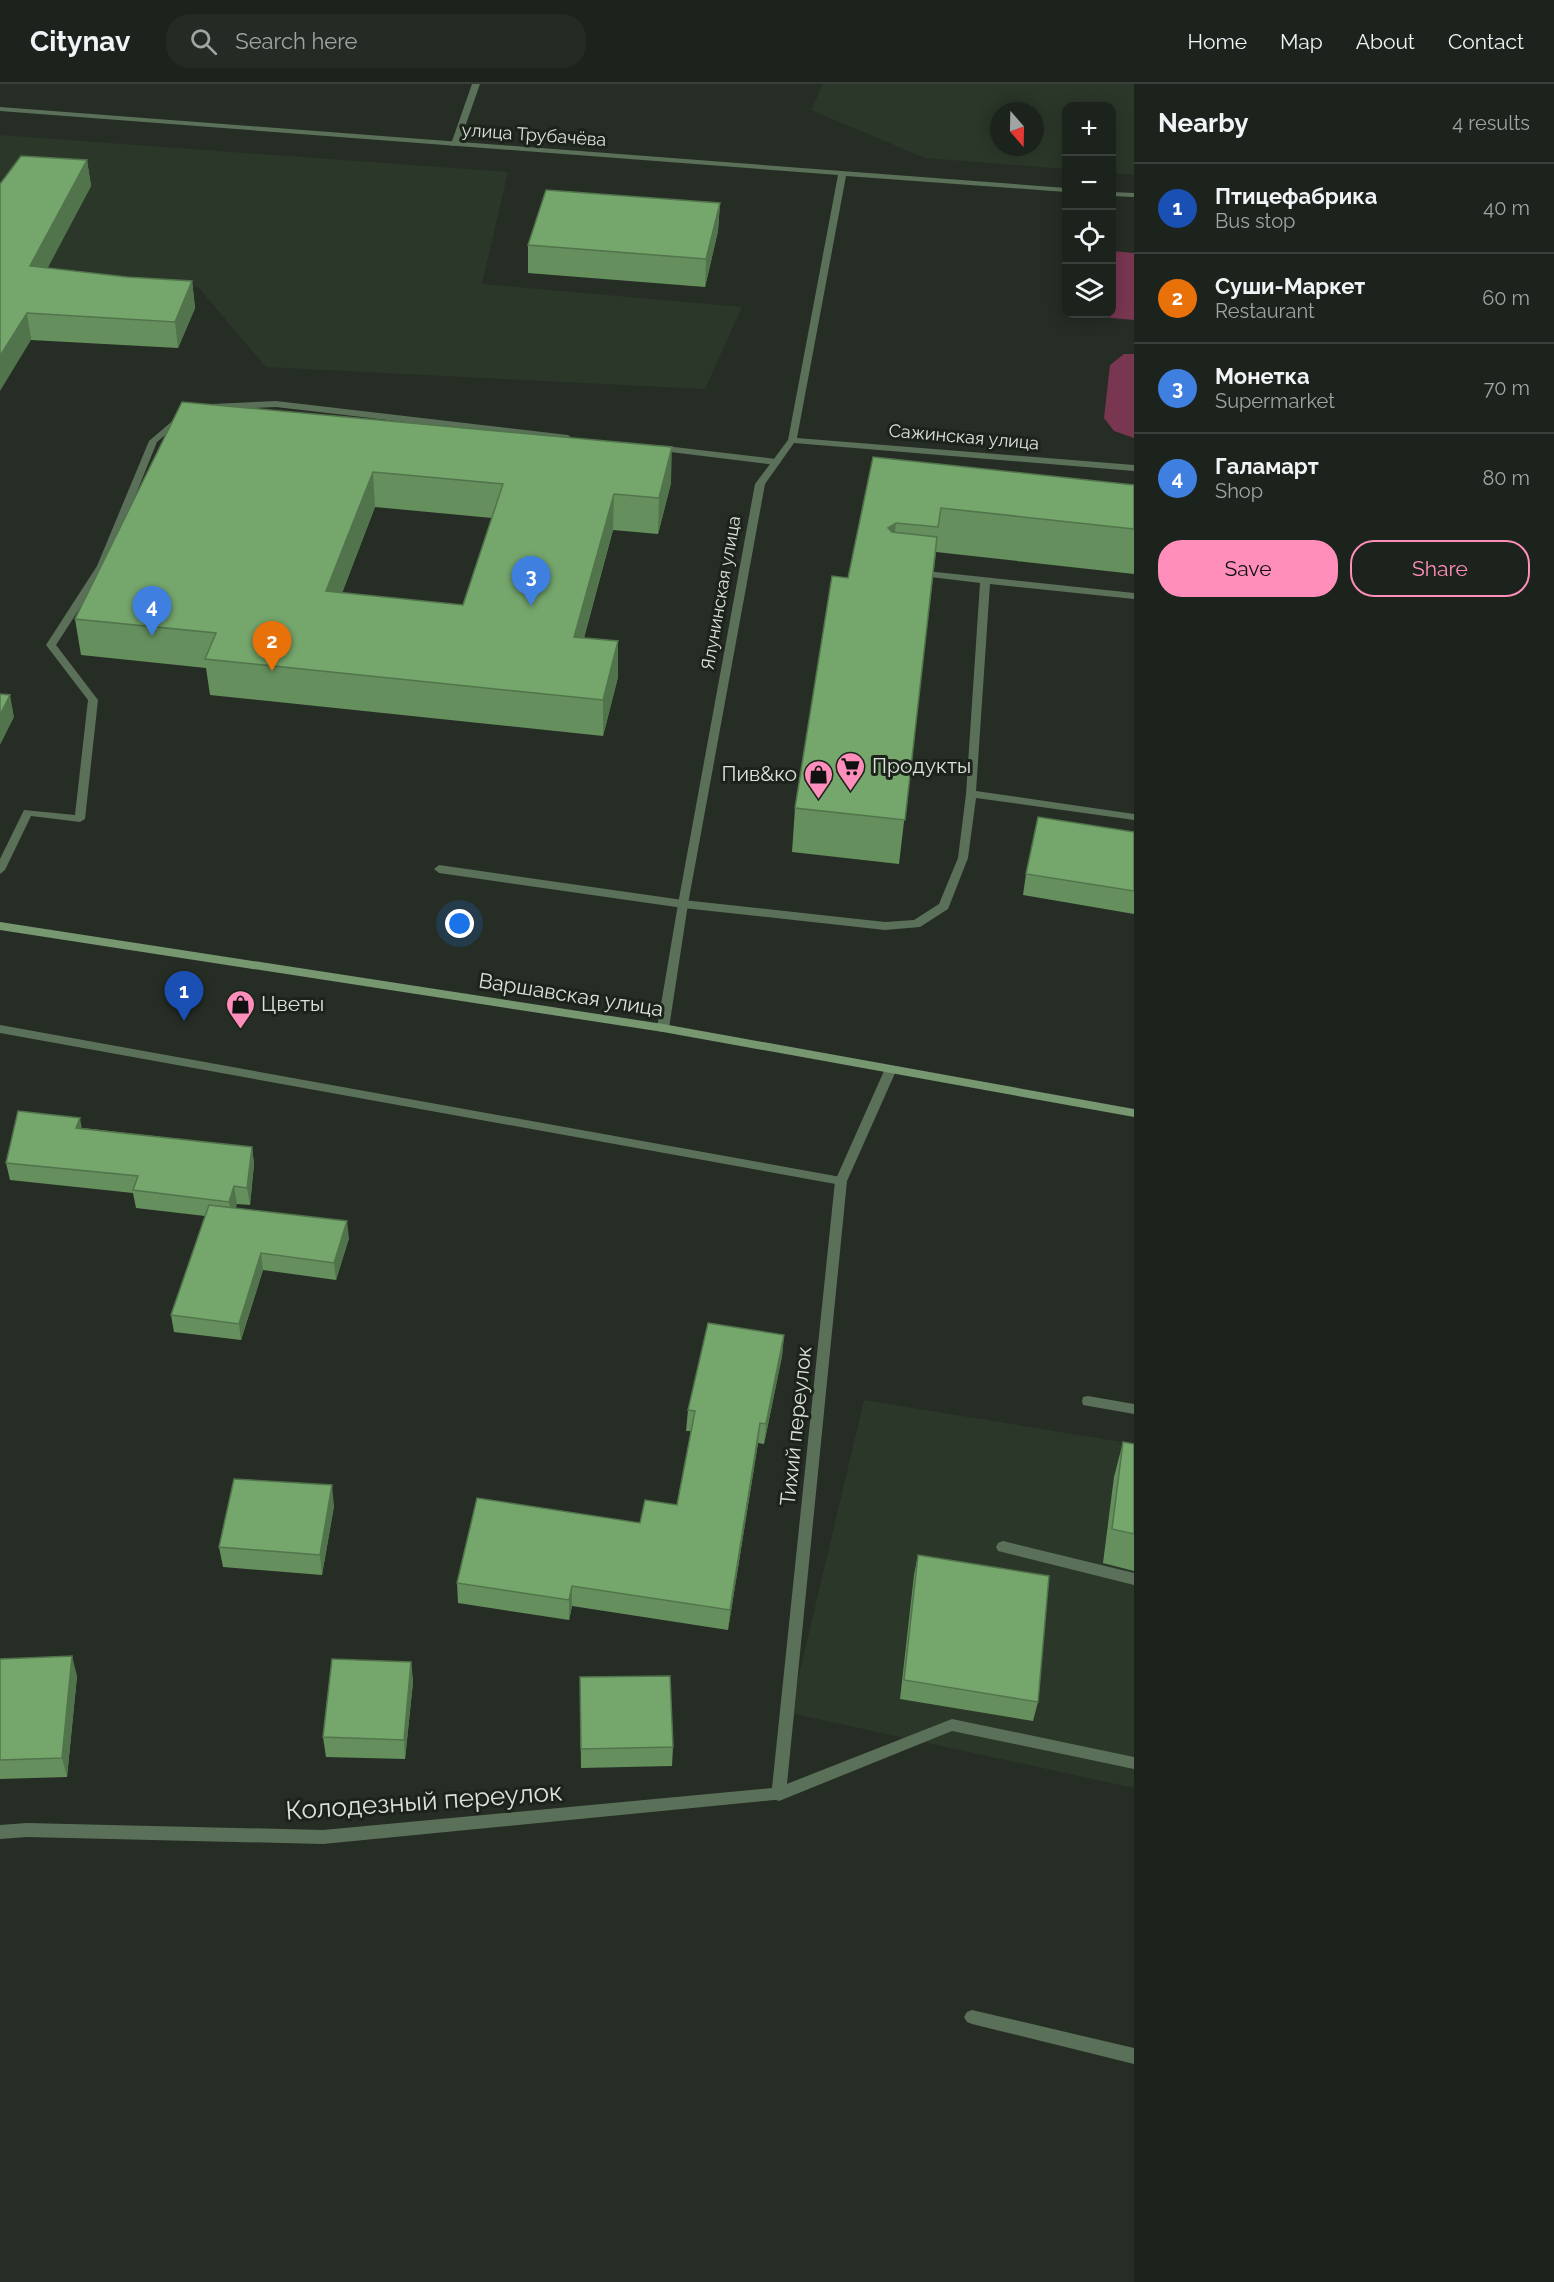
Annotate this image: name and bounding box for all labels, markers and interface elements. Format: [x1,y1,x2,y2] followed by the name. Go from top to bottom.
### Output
[166,14,586,68] search box
[30,25,130,58] text: Citynav
[187,25,220,58] icon: search
[235,28,357,54] text: Search here
[1188,29,1247,54] text: Home
[1280,29,1323,54] text: Map
[1356,29,1415,54] text: About
[1448,29,1524,54] text: Contact
[990,102,1044,156] north arrow
[1062,102,1116,318] map controls
[1062,102,1116,156] button: +
[1158,108,1248,138] text: Nearby
[1452,111,1530,135] text: 4 results
[461,119,607,150] street label: улица Трубачёва
[1062,156,1116,210] button: −
[1215,183,1377,209] text: Птицефабрика
[1173,196,1182,220] text: 1
[1483,196,1530,220] text: 40 m
[1215,209,1295,233] text: Bus stop
[1062,210,1116,264] button: locate
[1062,264,1116,318] button: layers
[1215,273,1365,299] text: Суши-Маркет
[1172,286,1183,310] text: 2
[1482,286,1530,310] text: 60 m
[1215,299,1315,323] text: Restaurant
[1215,363,1310,389] text: Монетка
[1172,376,1183,400] text: 3
[1484,376,1530,400] text: 70 m
[1215,389,1335,413] text: Supermarket
[888,419,1040,454] street label: Сажинская улица
[1215,453,1319,479] text: Галамарт
[1172,466,1183,490] text: 4
[1482,466,1530,490] text: 80 m
[1215,479,1263,503] text: Shop
[697,514,744,672] street label: Ялунинская улица
[1158,540,1338,597] button: Save
[1350,540,1530,597] button: Share
[512,556,550,606] pin: 3
[132,586,172,636] pin: 4
[252,622,292,671] pin: 2
[835,750,867,792] supermarket icon: Продукты
[872,753,971,778] place label: Продукты
[802,758,834,800] shop icon: Пив&ко
[721,761,797,786] place label: Пив&ко
[445,909,474,938] your location
[477,968,665,1021] street label: Варшавская улица
[164,972,204,1021] pin: 1
[224,988,256,1030] shop icon: Цветы
[261,991,324,1016] place label: Цветы
[775,1345,816,1507] street label: Тихий переулок
[285,1776,563,1826] street label: Колодезный переулок

